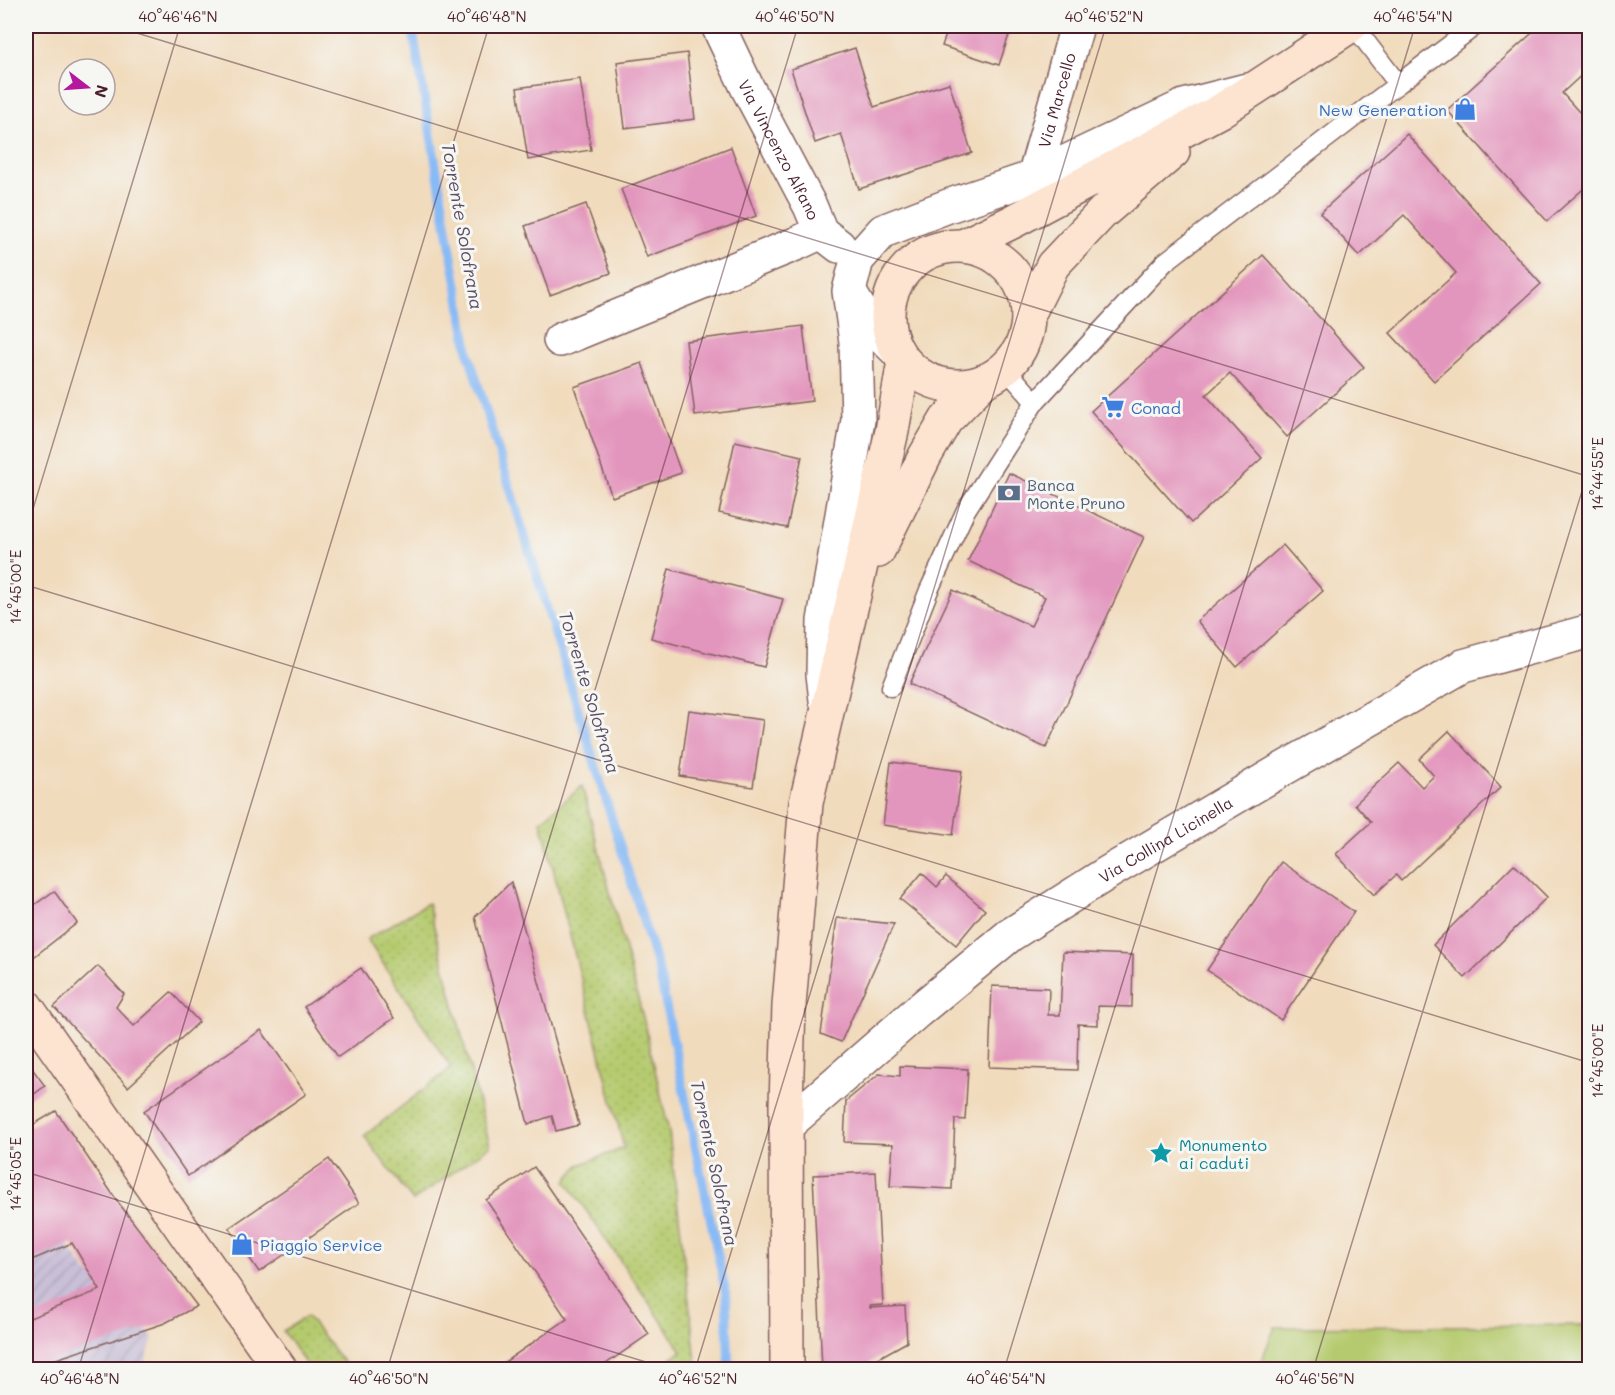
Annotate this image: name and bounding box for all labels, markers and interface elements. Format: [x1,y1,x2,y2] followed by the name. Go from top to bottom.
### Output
[138,6,218,26] text: 40°46'46"N
[447,6,527,26] text: 40°46'48"N
[755,6,835,26] text: 40°46'50"N
[1065,6,1143,26] text: 40°46'52"N
[1374,6,1452,26] text: 40°46'54"N
[1032,50,1079,150] street label: Via Marcello
[57,57,117,117] north arrow
[734,76,825,223] street label: Via Vincenzo Alfano
[90,83,114,100] text: N
[1452,96,1478,122] shop icon: New Generation
[1319,99,1447,120] place label: New Generation
[436,141,490,311] water label: Torrente Solofrana
[1100,394,1126,420] supermarket icon: Conad
[1131,397,1181,418] place label: Conad
[1587,437,1607,511] text: 14°44'55"E
[1027,474,1125,513] place label: Banca Monte Pruno
[996,480,1022,506] bank icon: Banca Monte Pruno
[5,549,25,624] text: 14°45'00"E
[554,608,626,776] water label: Torrente Solofrana
[1094,791,1236,887] street label: Via Collina Licinella
[1587,1023,1607,1098] text: 14°45'00"E
[686,1078,744,1248] water label: Torrente Solofrana
[1179,1134,1267,1173] place label: Monumento ai caduti
[5,1137,25,1211] text: 14°45'05"E
[1148,1140,1174,1166] place icon: Monumento ai caduti
[229,1231,255,1257] shop icon: Piaggio Service
[260,1234,382,1255] place label: Piaggio Service
[40,1368,120,1388] text: 40°46'48"N
[349,1368,429,1388] text: 40°46'50"N
[659,1368,737,1388] text: 40°46'52"N
[967,1368,1045,1388] text: 40°46'54"N
[1275,1368,1355,1388] text: 40°46'56"N

